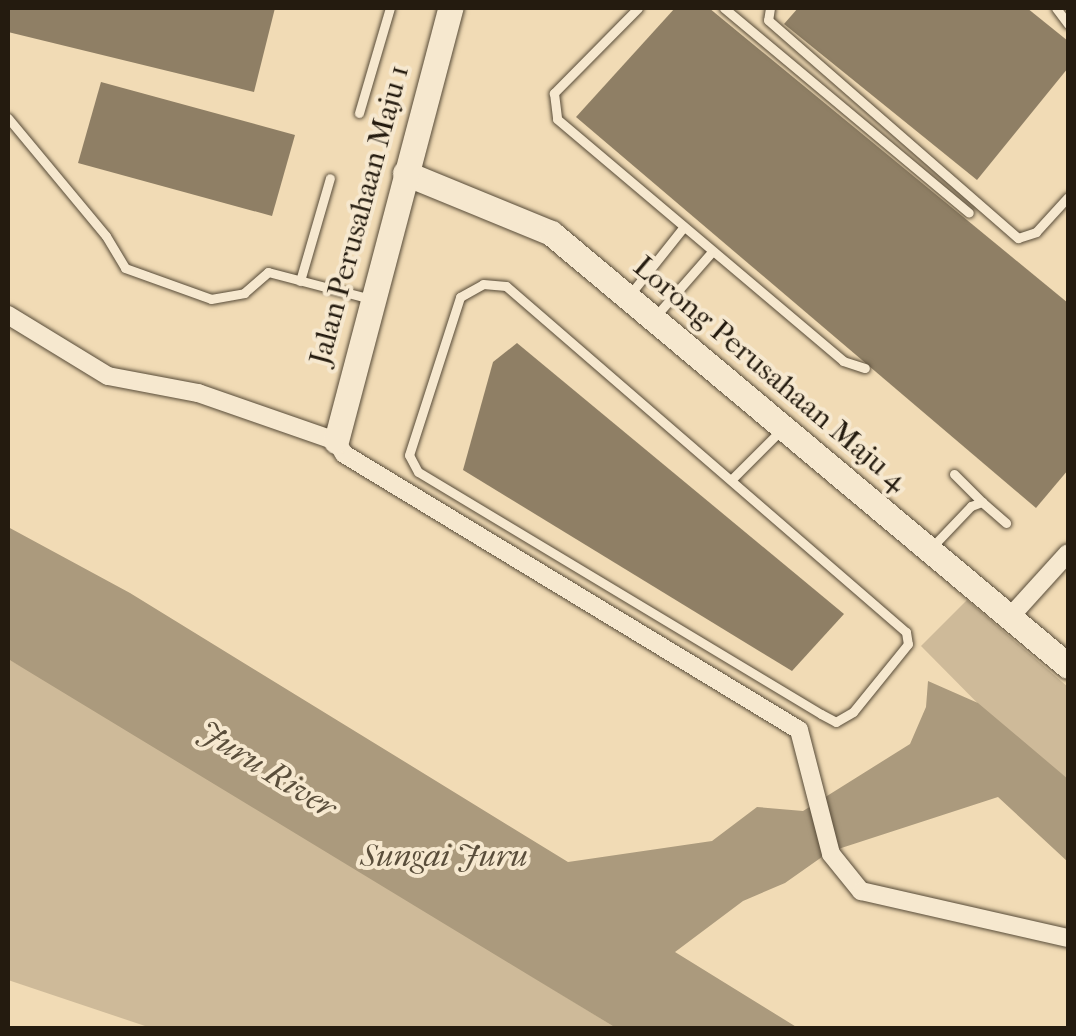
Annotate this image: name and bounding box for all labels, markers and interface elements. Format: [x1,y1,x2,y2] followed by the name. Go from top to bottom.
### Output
[303,61,417,369] street label: Jalan Perusahaan Maju 1
[626,249,914,499] street label: Lorong Perusahaan Maju 4
[191,713,343,827] water label: Juru River
[360,837,528,875] water label: Sungai Juru

